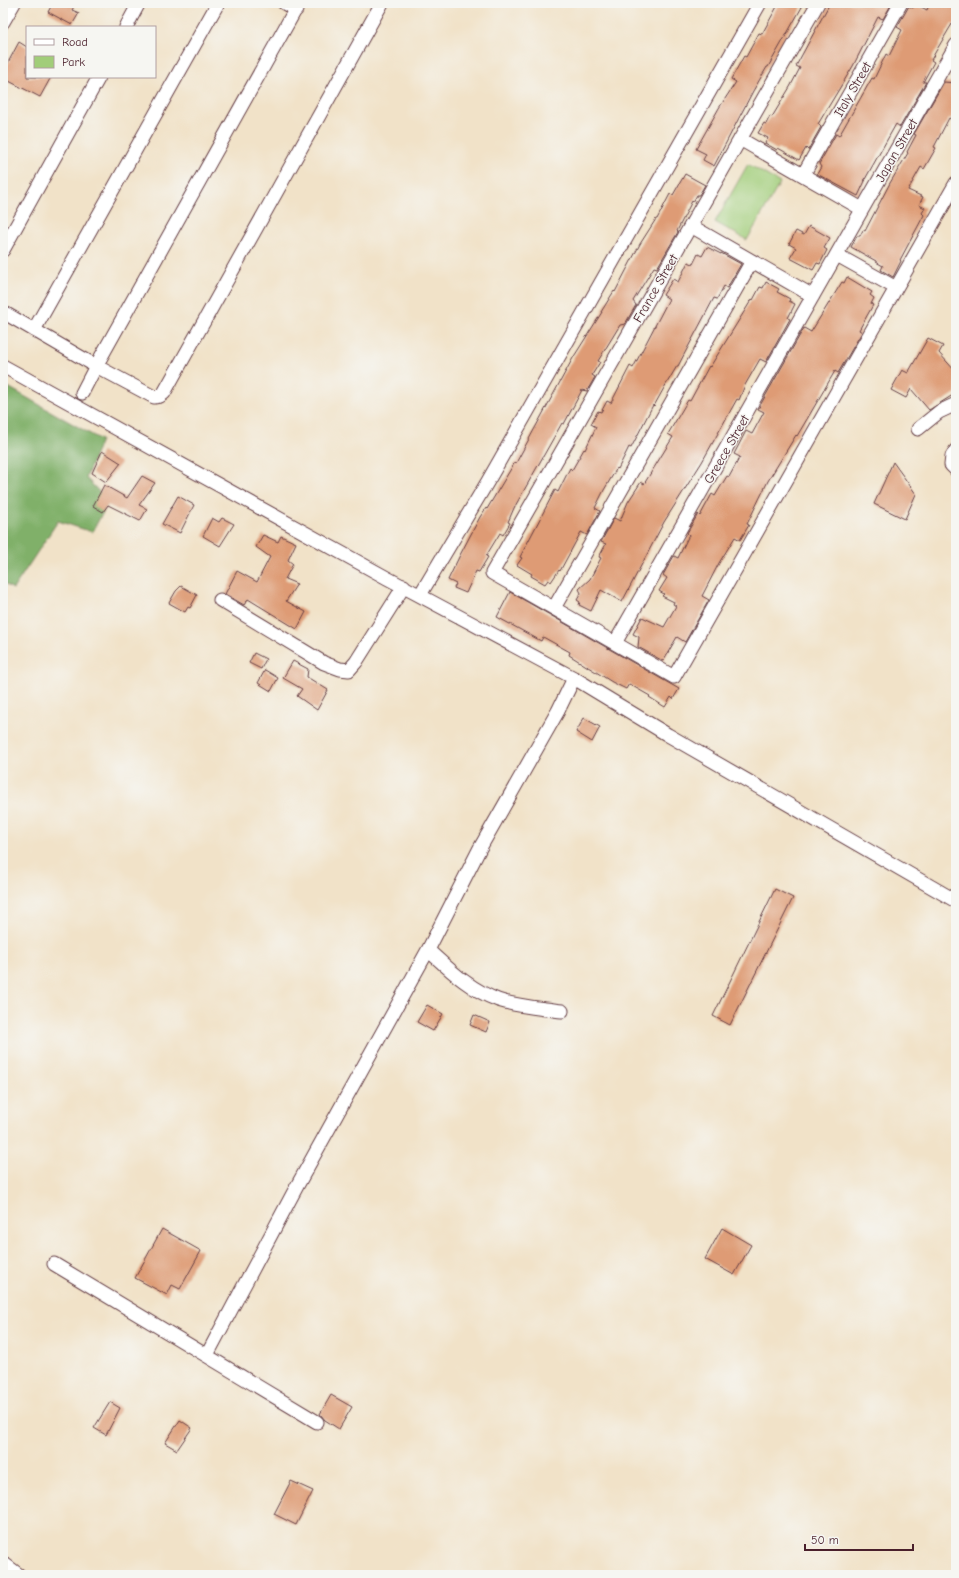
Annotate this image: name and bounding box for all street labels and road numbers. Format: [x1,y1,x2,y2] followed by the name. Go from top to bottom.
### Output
[831,58,875,119] street label: Italy Street
[872,115,921,184] street label: Japan Street
[630,250,682,325] street label: France Street
[701,411,753,486] street label: Greece Street

